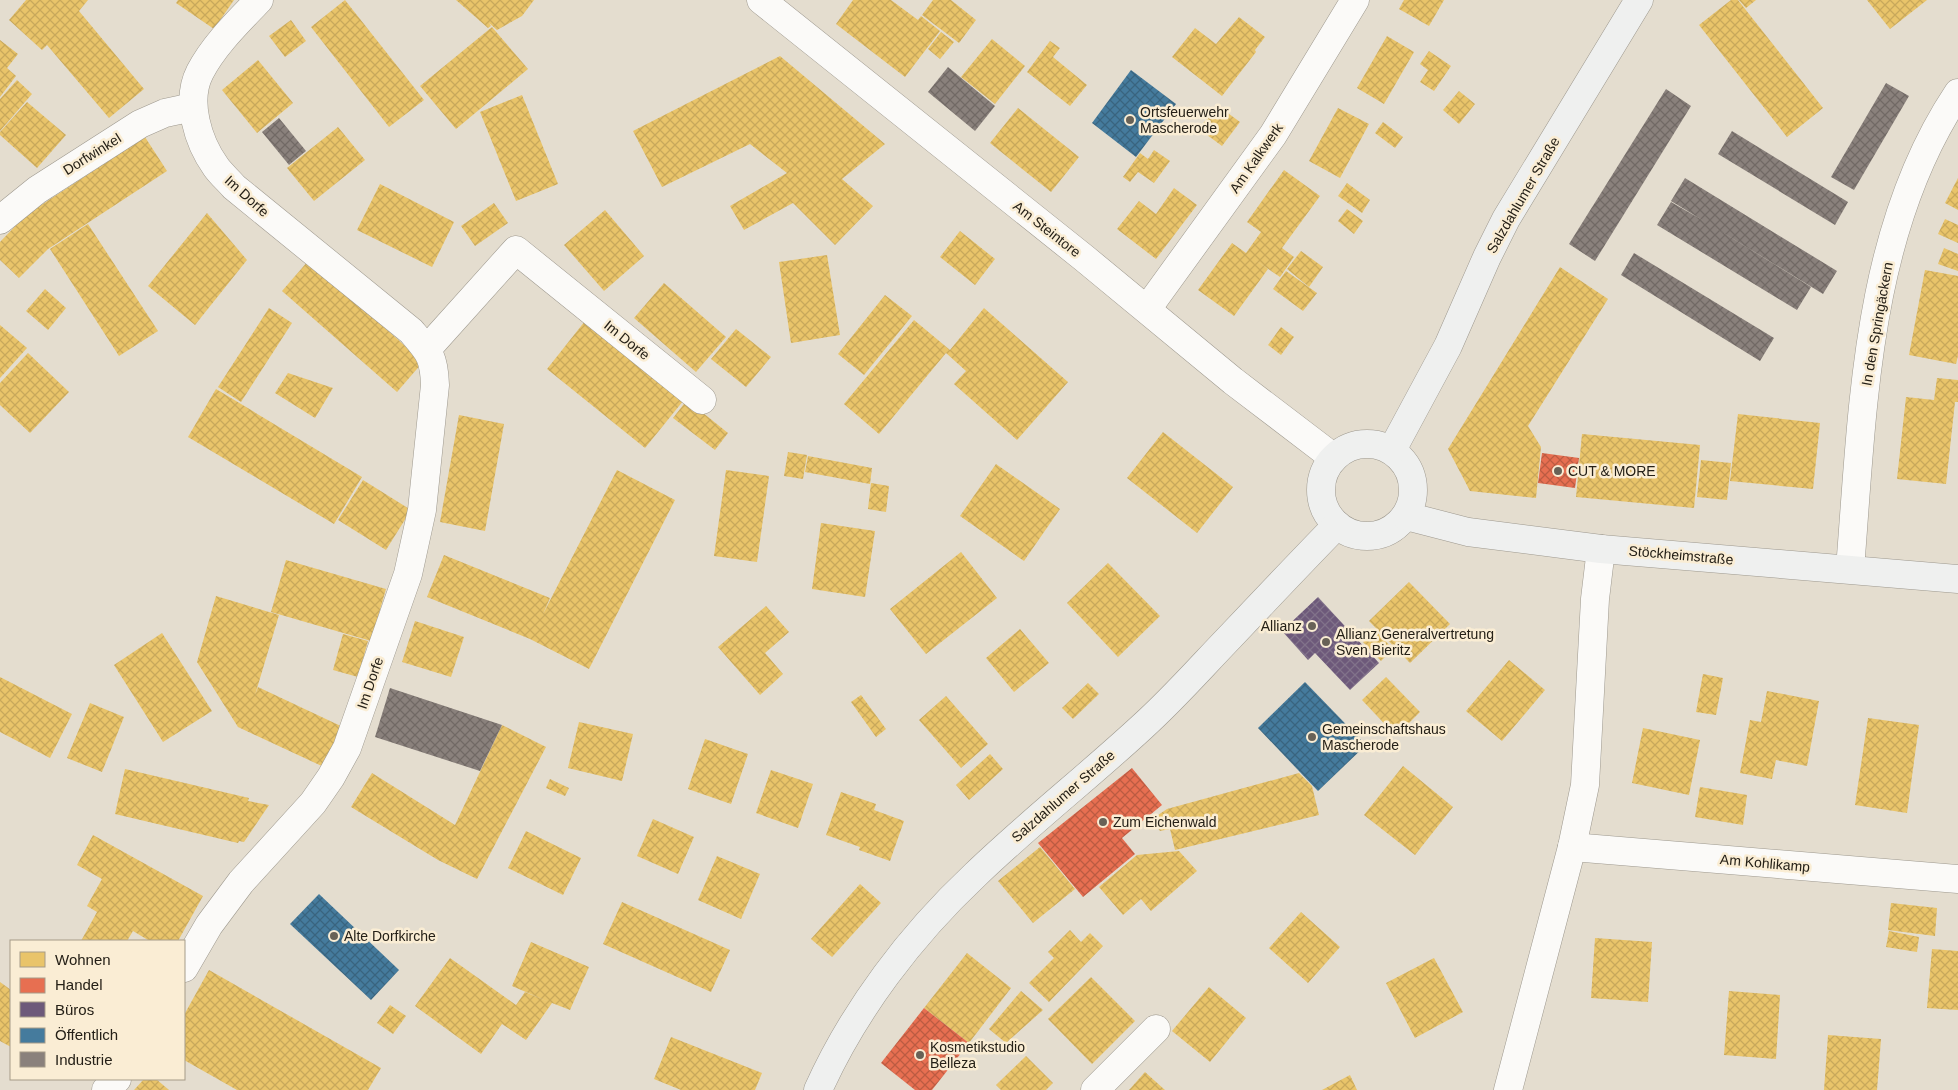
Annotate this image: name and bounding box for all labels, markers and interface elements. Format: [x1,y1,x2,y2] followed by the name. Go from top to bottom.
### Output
[1140,104,1229,136] place label: Ortsfeuerwehr Mascherode
[1124,114,1136,126] marker: Ortsfeuerwehr Mascherode
[1226,119,1287,196] street label: Am Kalkwerk
[60,130,124,178] street label: Dorfwinkel
[1483,134,1563,256] street label: Salzdahlumer Straße
[222,172,272,220] street label: Im Dorfe
[1010,198,1084,260] street label: Am Steintore
[1858,261,1896,387] street label: In den Springäckern
[601,317,653,363] street label: Im Dorfe
[1568,463,1656,479] place label: CUT & MORE
[1552,465,1564,477] marker: CUT & MORE
[1628,542,1734,568] street label: Stöckheimstraße
[1261,618,1302,634] place label: Allianz
[1306,620,1318,632] marker: Allianz
[1336,626,1494,658] place label: Allianz Generalvertretung Sven Bieritz
[1320,636,1332,648] marker: Allianz Generalvertretung Sven Bieritz
[354,655,386,711] street label: Im Dorfe
[1322,721,1446,753] place label: Gemeinschaftshaus Mascherode
[1306,731,1318,743] marker: Gemeinschaftshaus Mascherode
[1008,747,1118,845] street label: Salzdahlumer Straße
[1113,814,1217,830] place label: Zum Eichenwald
[1097,816,1109,828] marker: Zum Eichenwald
[1719,851,1811,875] street label: Am Kohlikamp
[344,928,436,944] place label: Alte Dorfkirche
[328,930,340,942] marker: Alte Dorfkirche
[10,940,185,1080] legend
[55,951,111,968] text: Wohnen
[55,976,103,993] text: Handel
[55,1001,94,1018] text: Büros
[55,1026,118,1043] text: Öffentlich
[930,1039,1025,1071] place label: Kosmetikstudio Belleza
[914,1049,926,1061] marker: Kosmetikstudio Belleza
[55,1051,113,1068] text: Industrie

